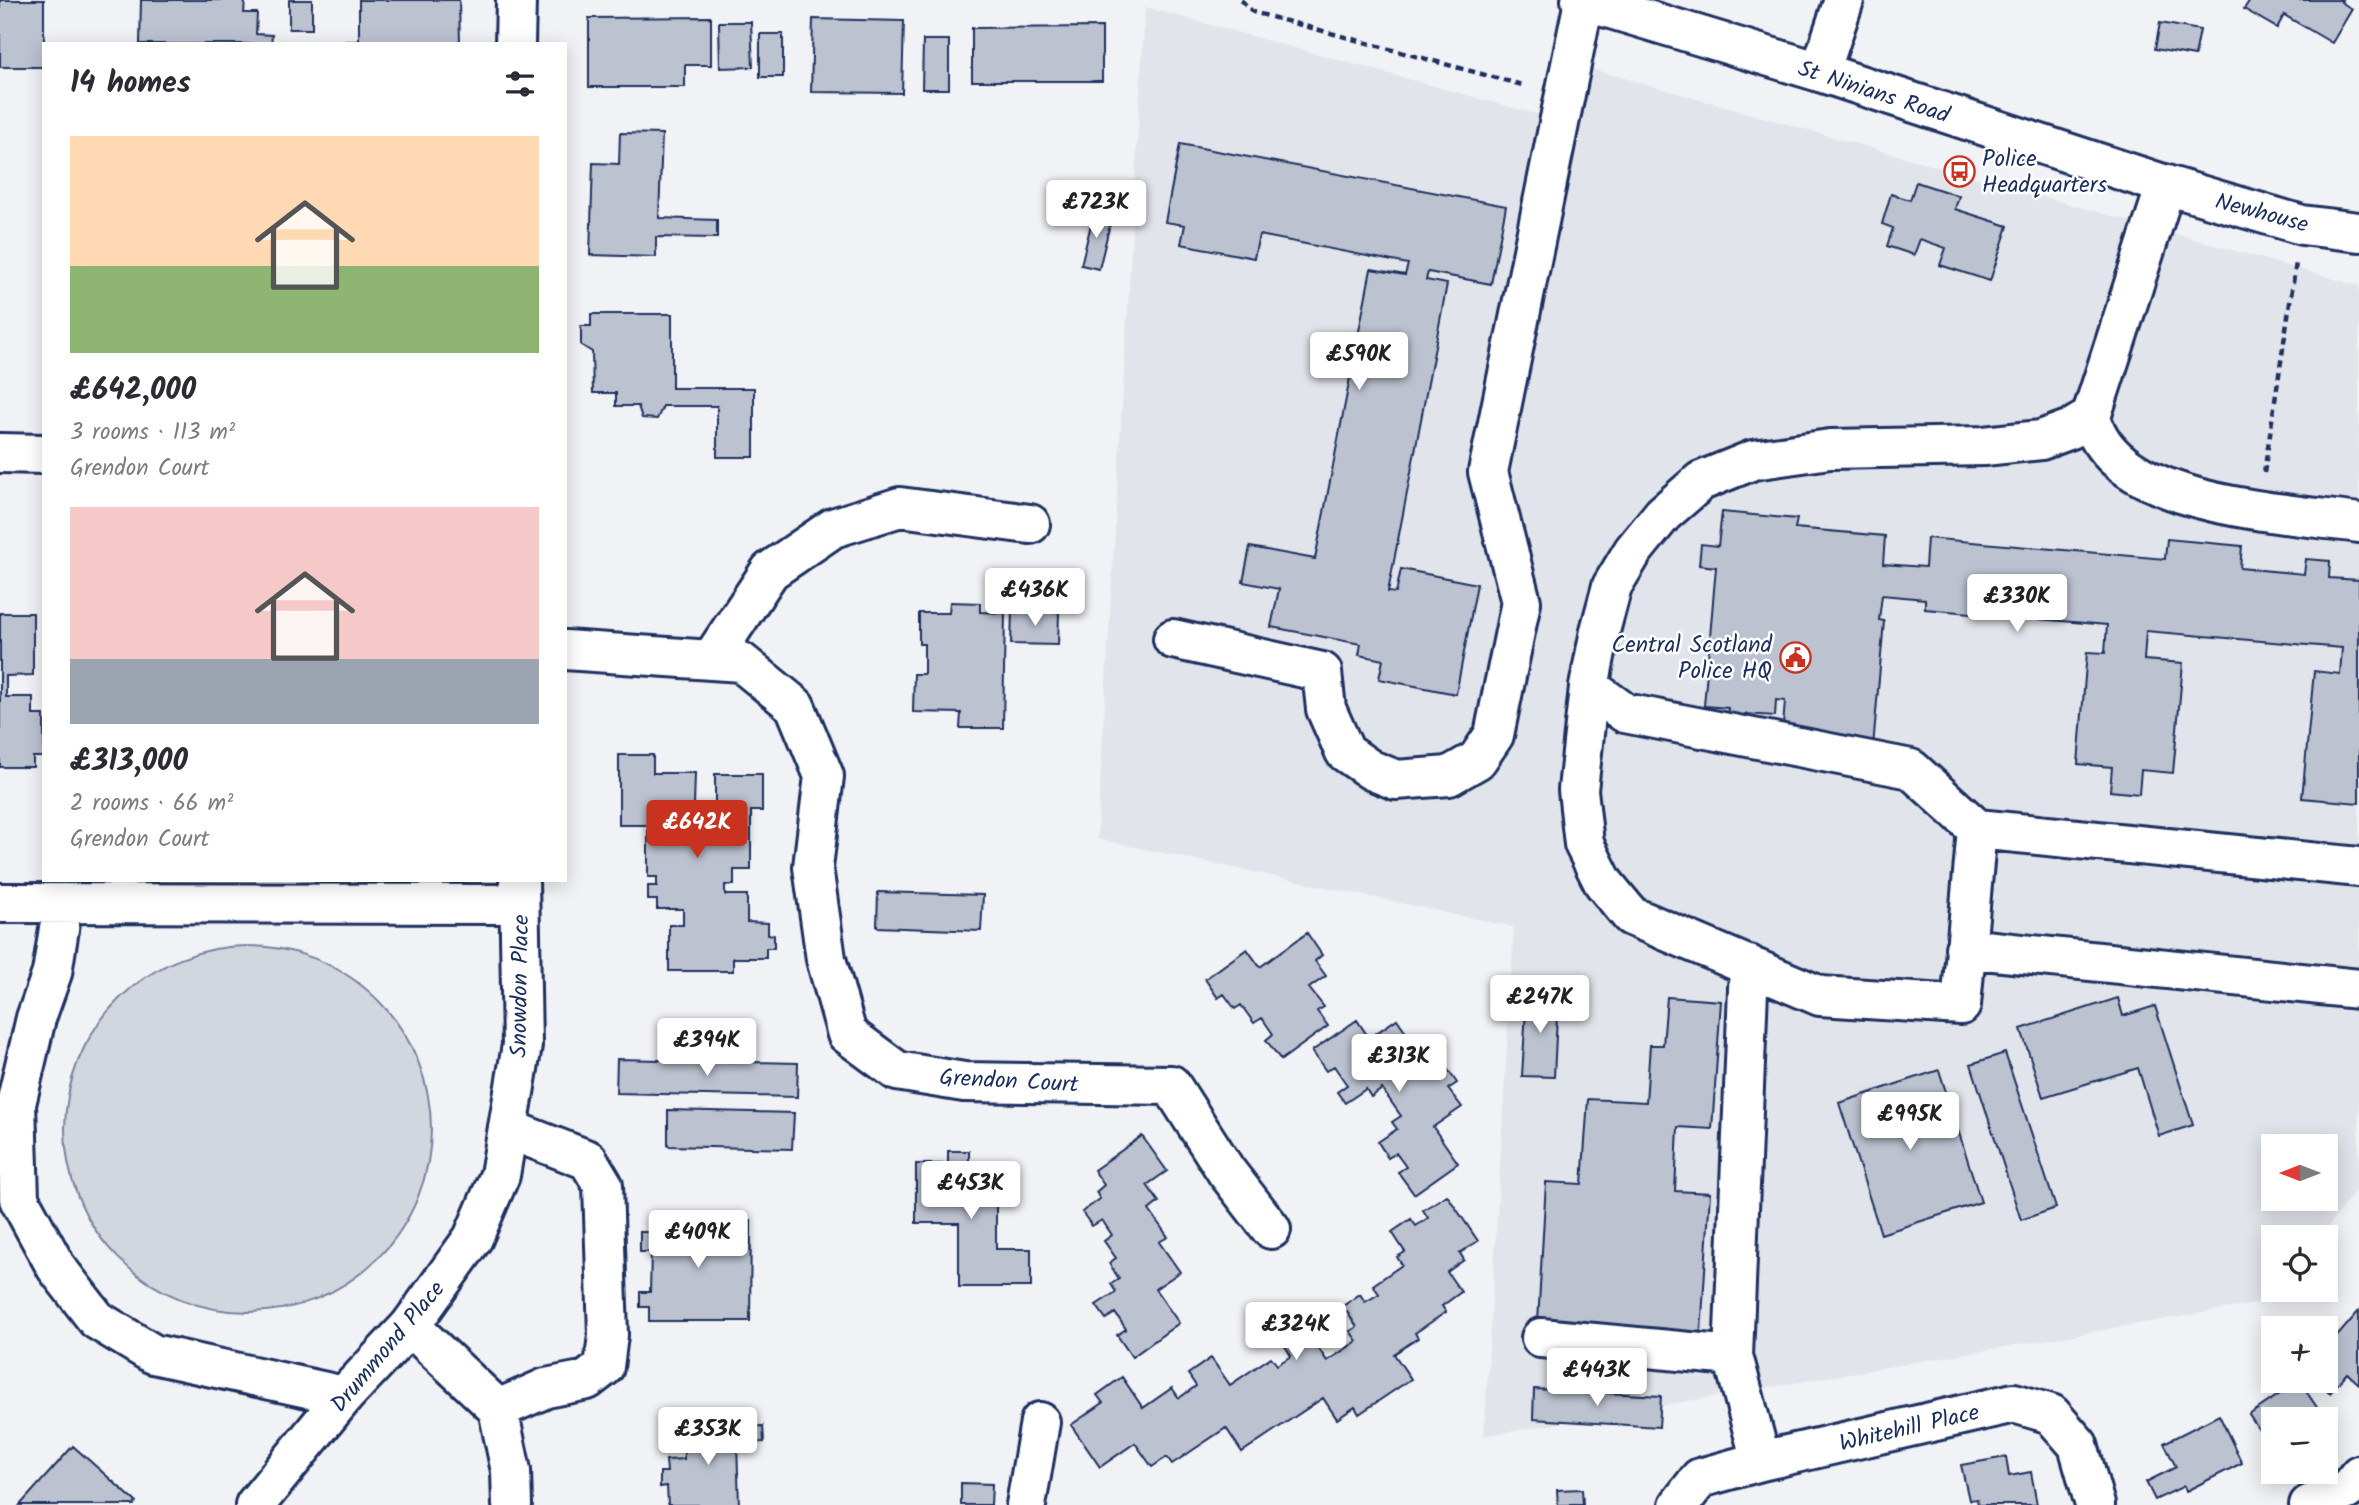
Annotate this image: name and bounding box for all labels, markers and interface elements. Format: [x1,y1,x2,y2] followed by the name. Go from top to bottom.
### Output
[1793,51,1954,134] street label: St Ninians Road
[70,60,191,108] text: 14 homes
[501,65,539,103] icon: filters
[1982,142,2107,204] place label: Police Headquarters
[1942,154,1976,188] bus stop icon: Police Headquarters
[1047,180,1145,240] pin: £723K
[242,182,368,308] icon: home
[2211,184,2312,244] street label: Newhouse
[1062,185,1130,221] text: £723K
[1310,332,1408,392] pin: £590K
[1326,337,1392,373] text: £590K
[70,367,196,415] text: £642,000
[70,415,235,451] text: 3 rooms · 113 m²
[70,451,209,487] text: Grendon Court
[242,553,368,679] icon: home
[986,568,1084,628] pin: £436K
[1001,573,1069,609] text: £436K
[1968,574,2066,634] pin: £330K
[1983,579,2051,615] text: £330K
[1612,628,1773,690] place label: Central Scotland Police HQ
[1778,640,1812,674] public building icon: Central Scotland Police HQ
[70,738,188,786] text: £313,000
[70,786,233,822] text: 2 rooms · 66 m²
[648,800,746,860] pin: £642K
[662,805,732,841] text: £642K
[70,822,209,858] text: Grendon Court
[502,914,540,1058] street label: Snowdon Place
[1491,976,1589,1035] pin: £247K
[1506,980,1574,1016] text: £247K
[658,1018,756,1078] pin: £394K
[673,1023,741,1059] text: £394K
[1350,1034,1448,1094] pin: £313K
[1368,1039,1430,1075] text: £313K
[938,1060,1081,1104] street label: Grendon Court
[1861,1092,1959,1152] pin: £995K
[1877,1097,1943,1133] text: £995K
[2261,1134,2338,1211] north arrow
[2261,1134,2338,1484] map controls
[922,1162,1020,1221] pin: £453K
[937,1166,1005,1202] text: £453K
[649,1210,747,1270] pin: £409K
[665,1215,731,1251] text: £409K
[2261,1225,2338,1302] button: locate
[322,1273,455,1421] street label: Drummond Place
[1247,1302,1345,1362] pin: £324K
[1261,1307,1331,1343] text: £324K
[2261,1316,2338,1393] button: +
[1548,1348,1646,1408] pin: £443K
[1563,1353,1631,1389] text: £443K
[1836,1395,1983,1463] street label: Whitehill Place
[2261,1407,2338,1484] button: −
[659,1408,757,1467] pin: £353K
[674,1412,742,1448] text: £353K

